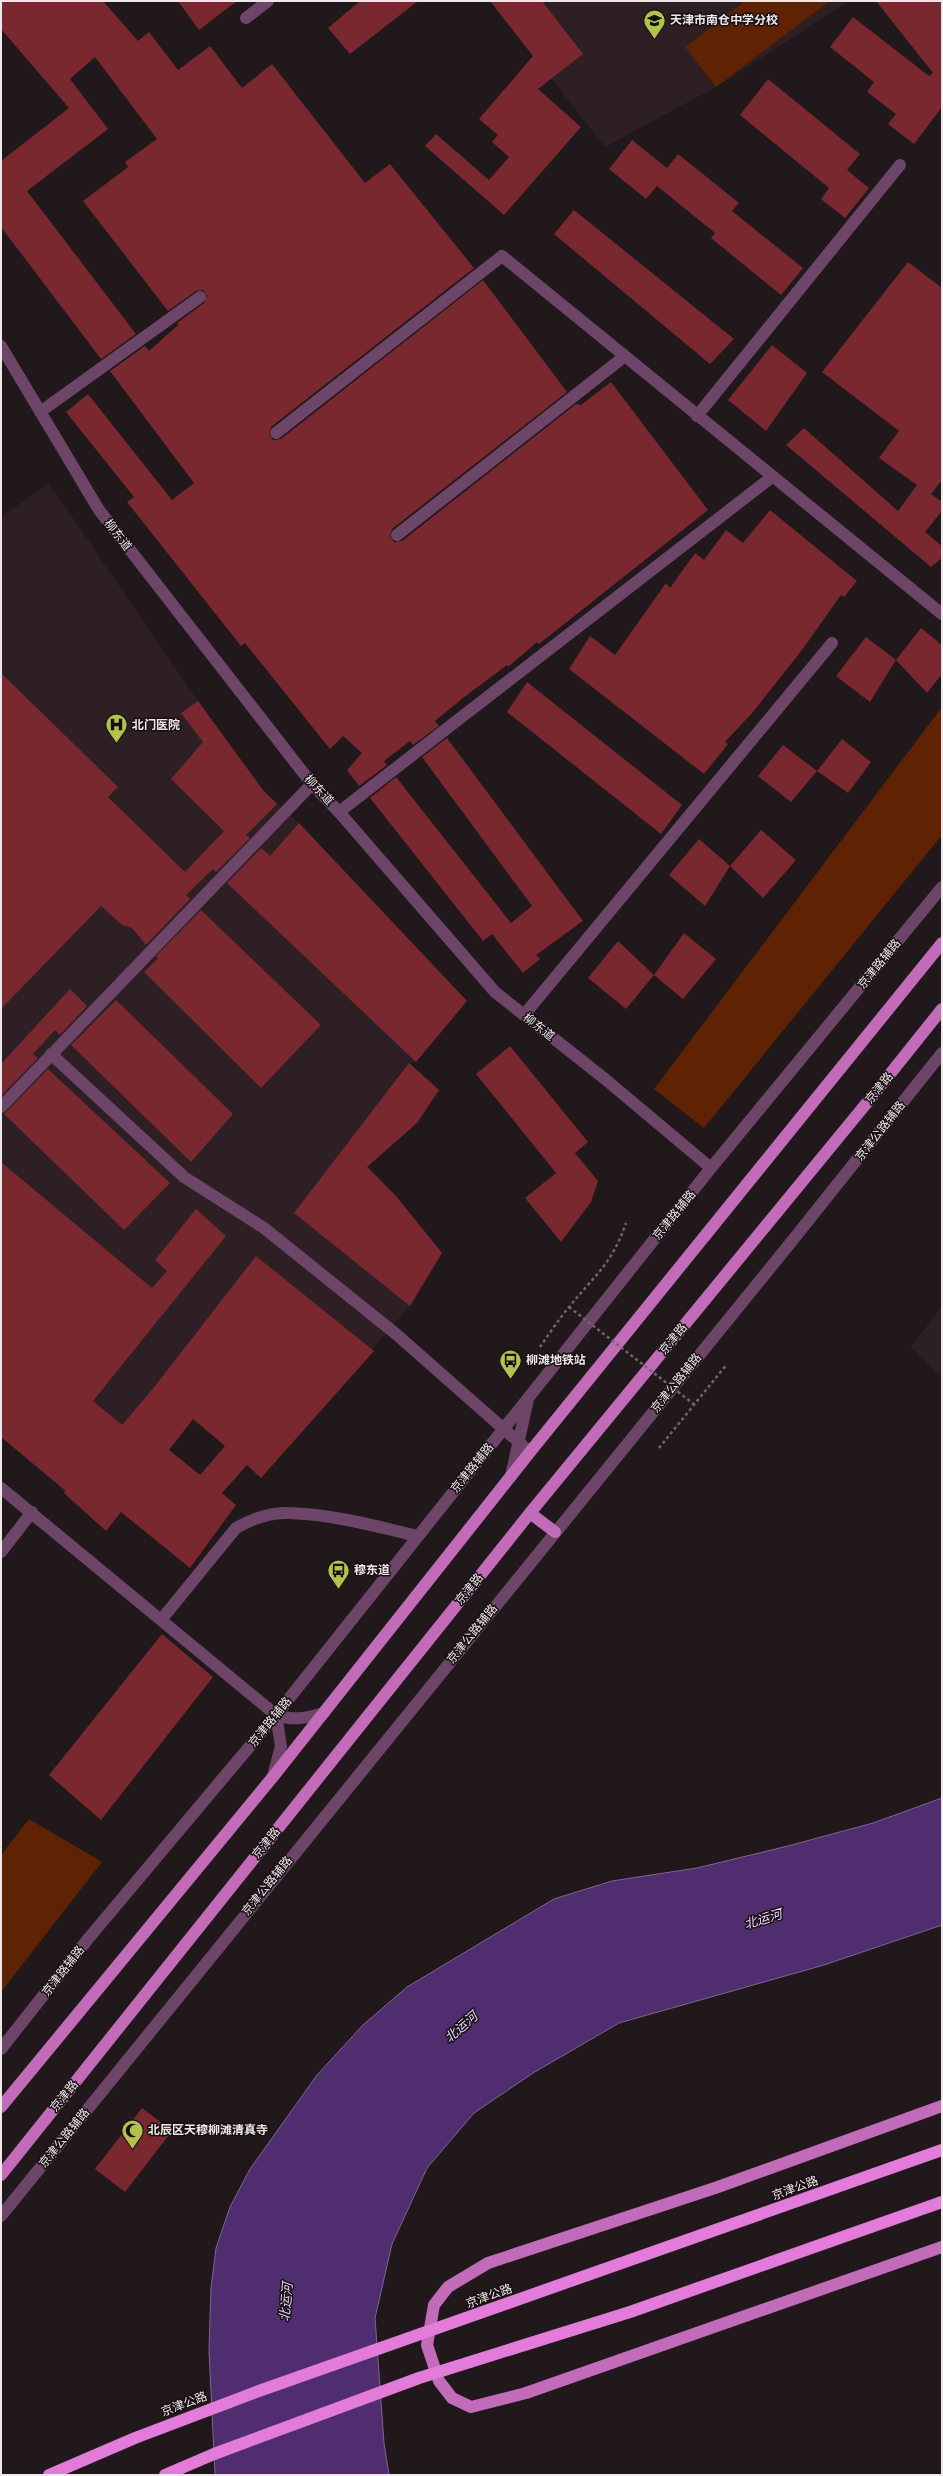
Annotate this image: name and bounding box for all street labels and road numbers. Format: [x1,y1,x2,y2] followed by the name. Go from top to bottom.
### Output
[101,517,135,553] street label: 柳东道
[302,772,336,808] street label: 柳东道
[855,936,903,992] street label: 京津路辅路
[521,1010,557,1044] street label: 柳东道
[862,1070,896,1106] street label: 京津路
[852,1098,908,1164] street label: 京津公路辅路
[650,1187,698,1243] street label: 京津路辅路
[656,1321,690,1357] street label: 京津路
[648,1351,704,1415] street label: 京津公路辅路
[448,1440,496,1496] street label: 京津路辅路
[452,1571,486,1607] street label: 京津路
[444,1602,500,1666] street label: 京津公路辅路
[246,1694,294,1750] street label: 京津路辅路
[249,1825,283,1861] street label: 京津路
[239,1854,295,1918] street label: 京津公路辅路
[39,1943,87,1999] street label: 京津路辅路
[47,2078,81,2114] street label: 京津路
[36,2106,92,2170] street label: 京津公路辅路
[770,2173,820,2203] street label: 京津公路
[464,2281,514,2311] street label: 京津公路
[159,2389,209,2419] street label: 京津公路

